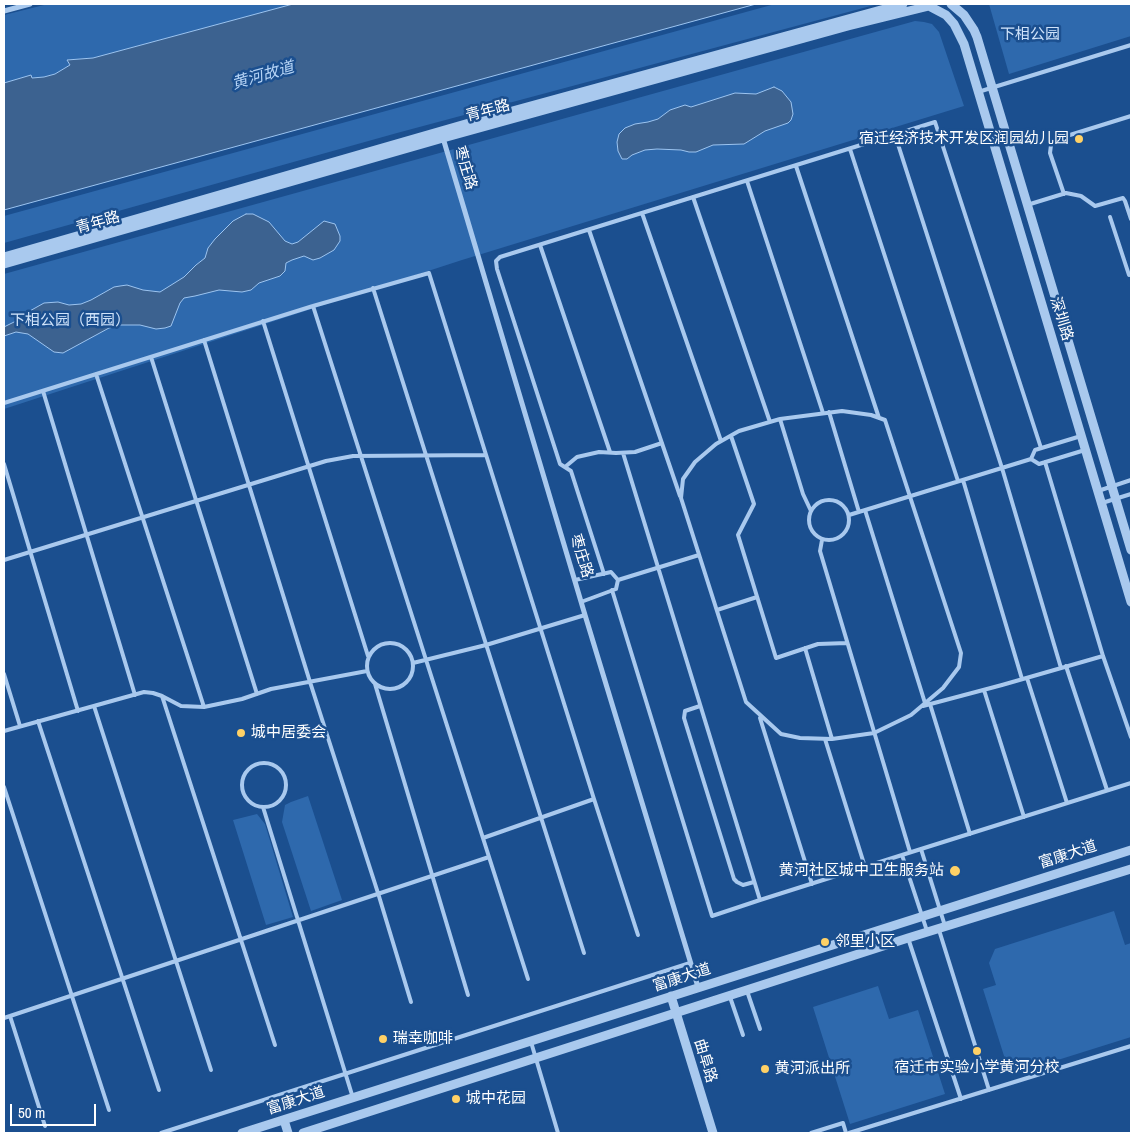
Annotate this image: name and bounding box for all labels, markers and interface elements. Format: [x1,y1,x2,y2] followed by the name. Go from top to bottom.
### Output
[1000,26,1060,44] park label: 下相公园
[230,58,296,94] water label: 黄河故道
[464,96,512,126] street label: 青年路
[859,130,1069,148] place label: 宿迁经济技术开发区润园幼儿园
[1073,133,1085,145] marker: 宿迁经济技术开发区润园幼儿园
[450,144,480,192] street label: 枣庄路
[74,208,122,238] street label: 青年路
[1046,295,1076,343] street label: 深圳路
[10,312,130,330] park label: 下相公园（西园）
[566,532,596,580] street label: 枣庄路
[251,724,326,742] place label: 城中居委会
[235,727,247,739] marker: 城中居委会
[1037,837,1099,873] street label: 富康大道
[779,862,944,880] place label: 黄河社区城中卫生服务站
[948,864,962,878] marker: 黄河社区城中卫生服务站
[835,933,895,951] place label: 邻里小区
[819,936,831,948] marker: 邻里小区
[651,960,713,996] street label: 富康大道
[393,1030,453,1048] place label: 瑞幸咖啡
[377,1033,389,1045] marker: 瑞幸咖啡
[690,1037,720,1085] street label: 曲阜路
[971,1045,983,1057] marker: 宿迁市实验小学黄河分校
[895,1059,1059,1077] place label: 宿迁市实验小学黄河分校
[775,1060,850,1078] place label: 黄河派出所
[759,1063,771,1075] marker: 黄河派出所
[265,1083,327,1119] street label: 富康大道
[466,1090,526,1108] place label: 城中花园
[450,1093,462,1105] marker: 城中花园
[12,1094,99,1126] scale bar
[18,1102,45,1123] text: 50 m

